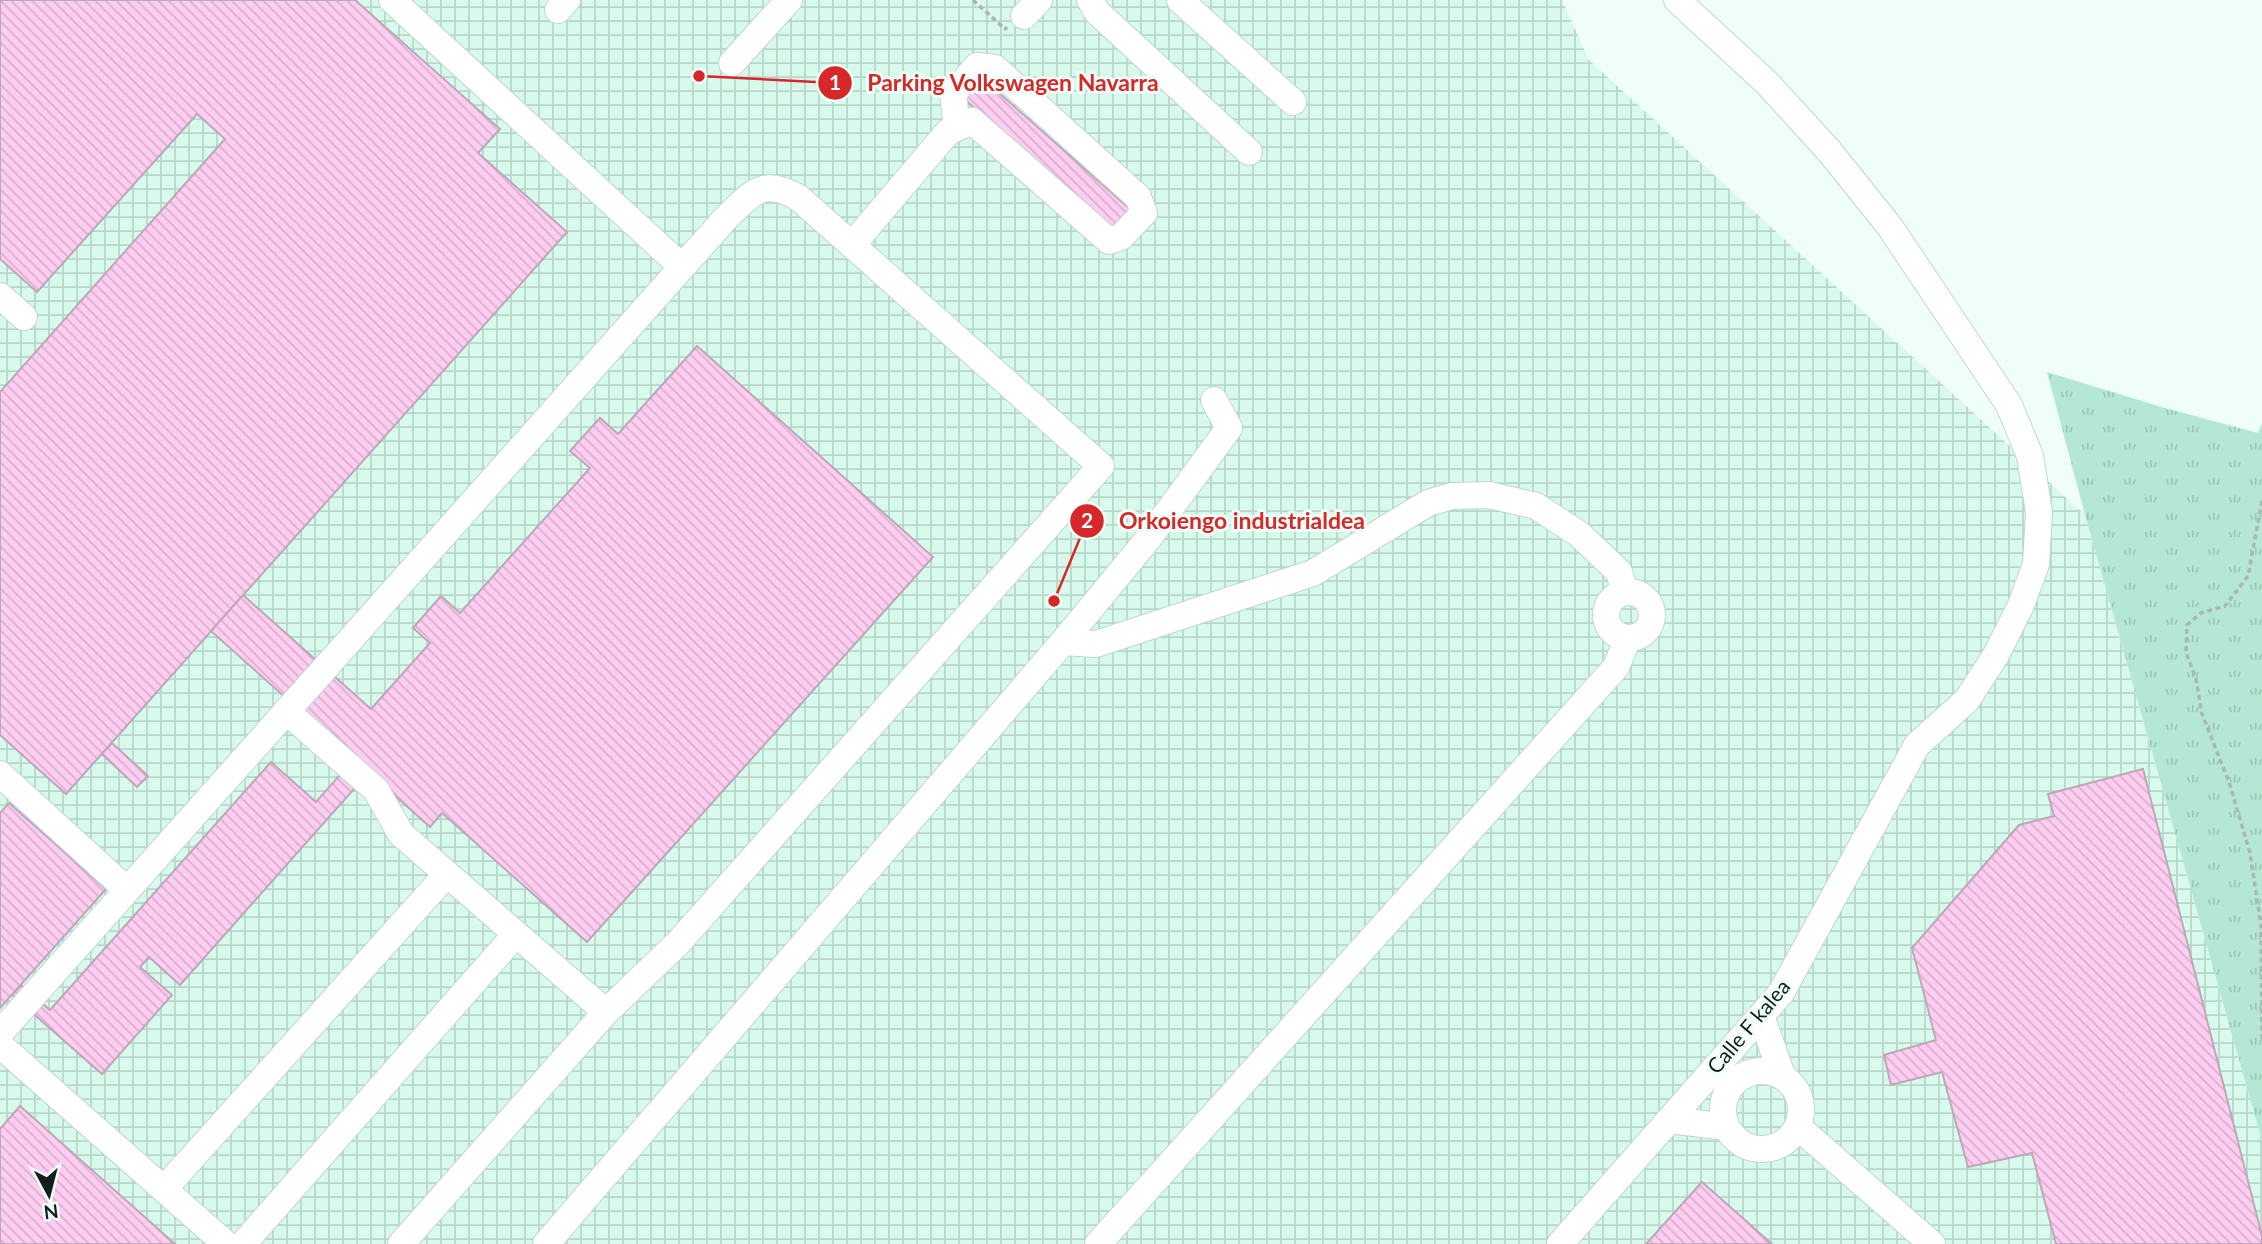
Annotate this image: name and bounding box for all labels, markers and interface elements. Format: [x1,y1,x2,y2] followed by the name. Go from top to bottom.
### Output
[817,61,1173,105] callout: Parking Volkswagen Navarra
[867,68,1159,96] text: Parking Volkswagen Navarra
[829,69,841,94] text: 1
[1070,499,1379,543] callout: Orkoiengo industrialdea
[1119,506,1365,534] text: Orkoiengo industrialdea
[1081,507,1093,532] text: 2
[1701,974,1794,1078] street label: Calle F kalea
[14,1160,84,1230] north arrow
[42,1200,60,1225] text: N

